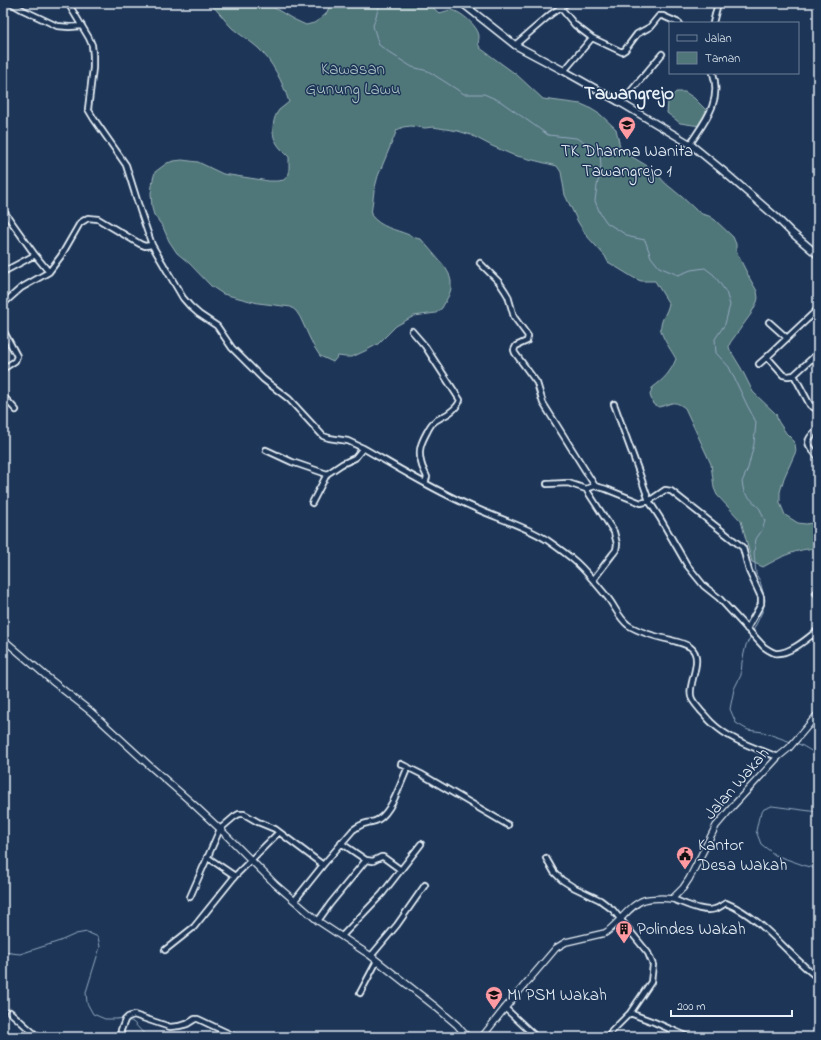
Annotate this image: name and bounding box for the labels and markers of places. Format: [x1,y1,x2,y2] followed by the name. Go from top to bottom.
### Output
[617,115,637,140] school or university icon: TK Dharma Wanita Tawangrejo 1
[561,139,693,186] place label: TK Dharma Wanita Tawangrejo 1
[697,833,787,878] place label: Kantor Desa Wakah
[675,845,695,870] public building icon: Kantor Desa Wakah
[637,917,746,942] place label: Polindes Wakah
[614,919,634,944] building icon: Polindes Wakah
[507,983,607,1008] place label: MI PSM Wakah
[484,985,504,1010] school or university icon: MI PSM Wakah

